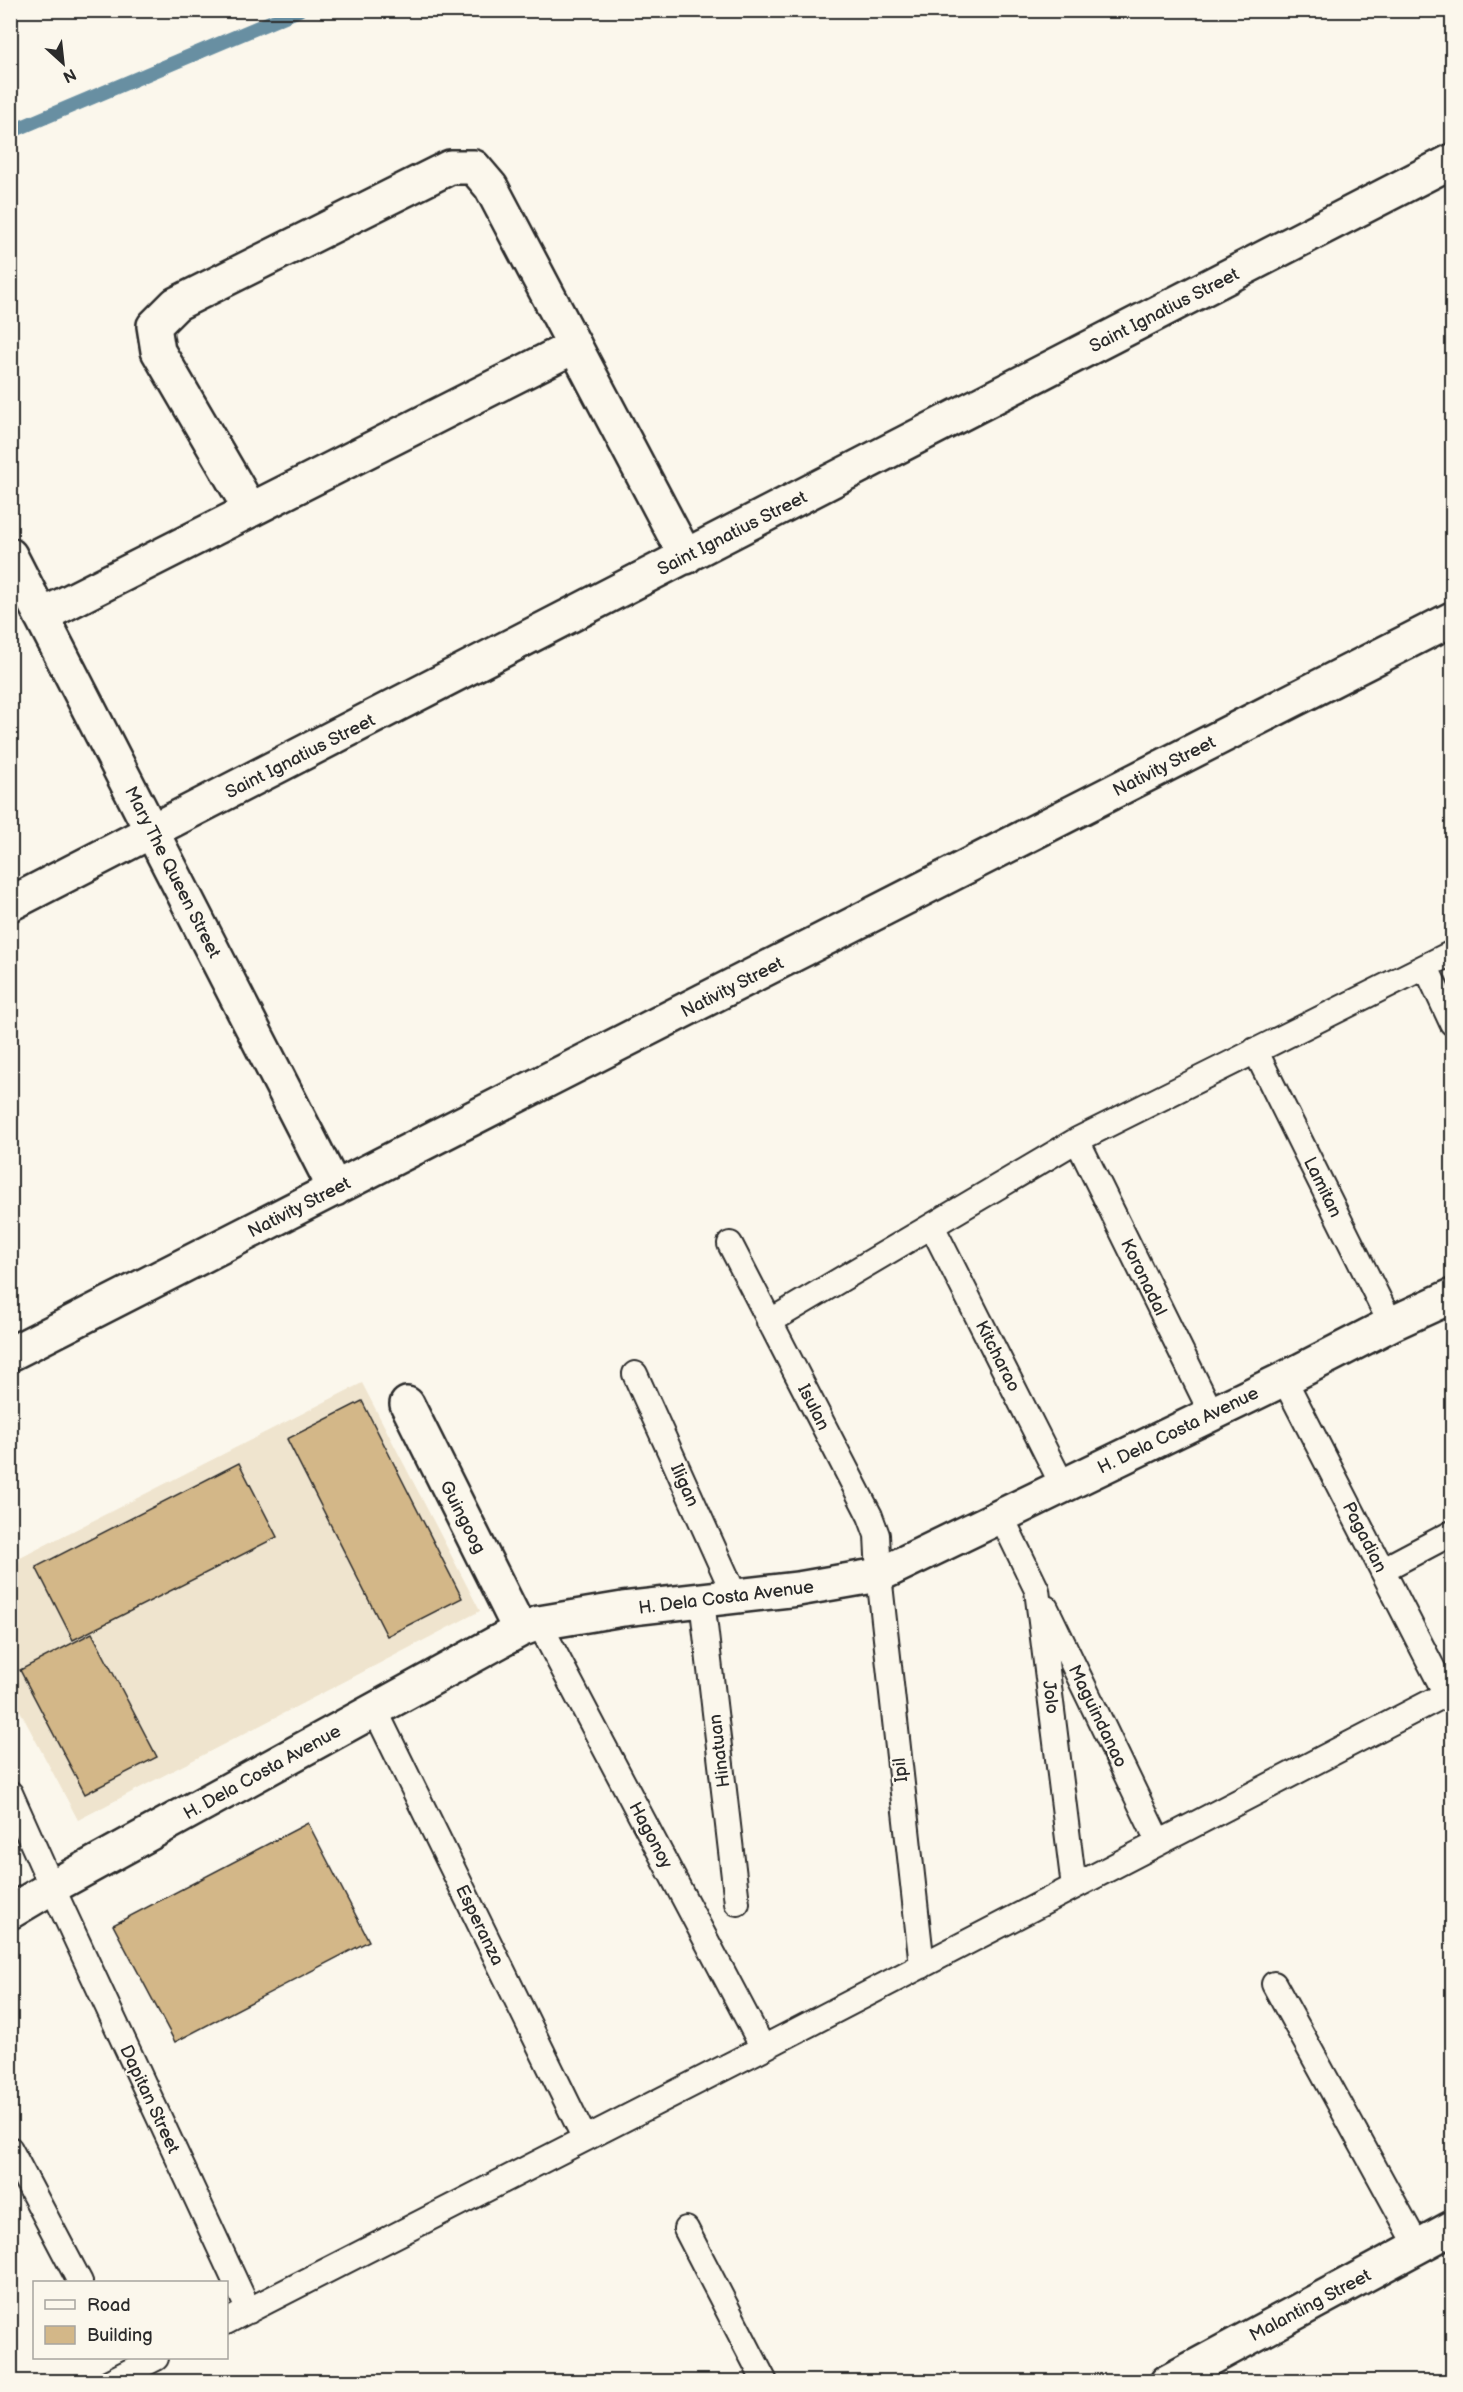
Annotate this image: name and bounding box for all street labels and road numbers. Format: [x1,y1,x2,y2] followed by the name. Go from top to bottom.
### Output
[1086,263,1243,357] street label: Saint Ignatius Street
[654,486,811,580] street label: Saint Ignatius Street
[222,709,379,803] street label: Saint Ignatius Street
[1110,731,1219,801] street label: Nativity Street
[120,783,225,962] street label: Mary The Queen Street
[678,952,787,1022] street label: Nativity Street
[1299,1154,1346,1221] street label: Lamitan
[245,1172,354,1242] street label: Nativity Street
[1116,1235,1171,1319] street label: Koronadal
[971,1317,1024,1395] street label: Kitcharao
[793,1381,834,1434] street label: Isulan
[1094,1382,1262,1479] street label: H. Dela Costa Avenue
[666,1461,703,1510] street label: Iligan
[435,1477,490,1557] street label: Guingoog
[1338,1498,1391,1576] street label: Pagadian
[637,1576,815,1619] street label: H. Dela Costa Avenue
[1064,1661,1131,1771] street label: Maguindanao
[1038,1679,1063,1715] street label: Jolo
[705,1713,734,1789] street label: Hinatuan
[180,1720,345,1824] street label: H. Dela Costa Avenue
[889,1757,912,1783] street label: Ipil
[624,1798,677,1873] street label: Hagonoy
[451,1882,508,1969] street label: Esperanza
[115,2042,184,2157] street label: Dapitan Street
[1246,2264,1375,2346] street label: Malanting Street

